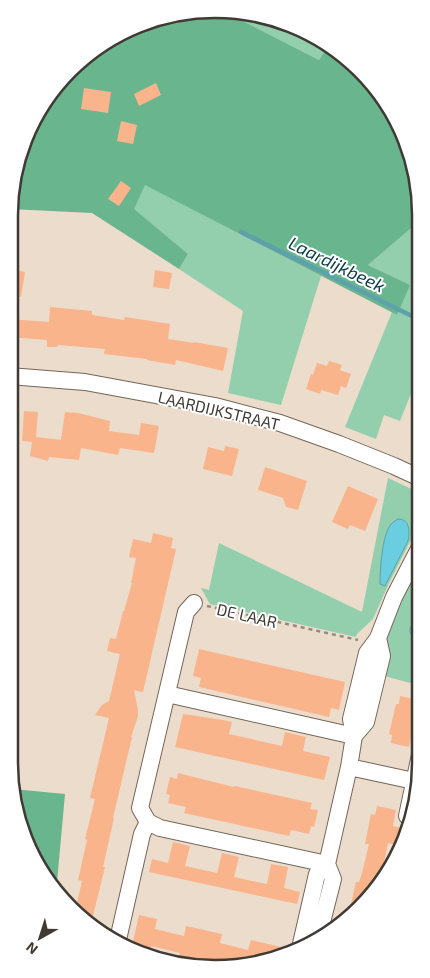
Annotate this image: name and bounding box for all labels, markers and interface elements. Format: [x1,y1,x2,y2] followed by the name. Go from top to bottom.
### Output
[285,231,389,297] water label: Laardijkbeek
[156,387,282,433] street label: LAARDIJKSTRAAT
[215,599,279,631] street label: DE LAAR
[15,913,65,963] north arrow
[22,939,41,958] text: N

